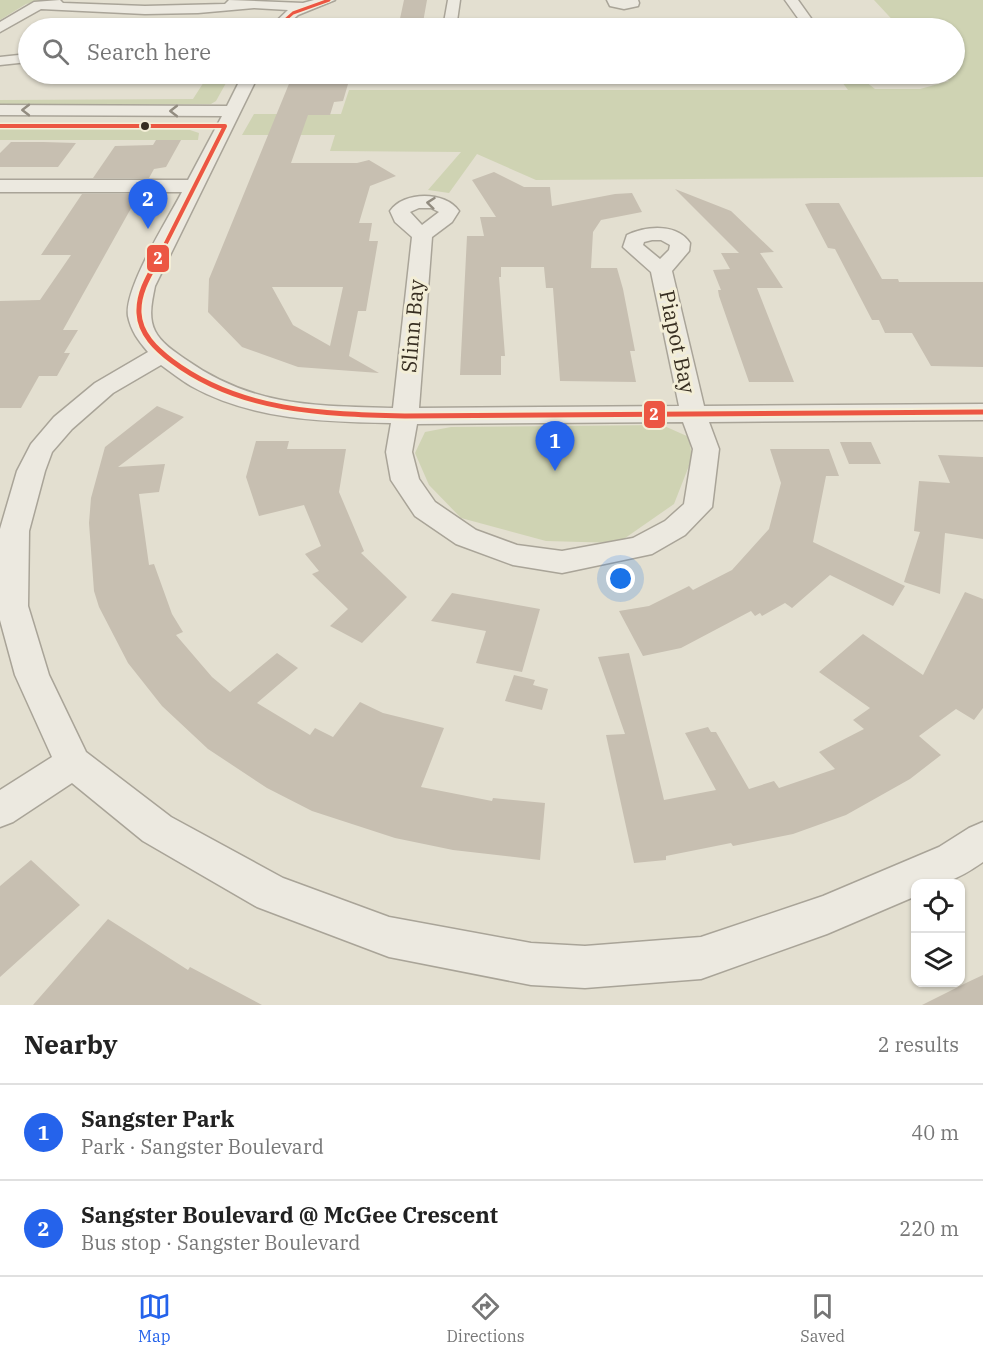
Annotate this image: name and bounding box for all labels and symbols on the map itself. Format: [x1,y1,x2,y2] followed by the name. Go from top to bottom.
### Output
[21,104,30,116] one-way arrow
[170,105,179,117] one-way arrow
[139,120,151,132] unlabelled marker
[128,180,168,229] pin: 2
[426,198,435,210] one-way arrow
[146,244,170,273] line badge: 2
[153,248,163,268] text: 2
[394,277,430,374] street label: Slinn Bay
[653,288,703,397] street label: Piapot Bay
[643,400,666,429] line badge: 2
[649,404,659,424] text: 2
[536,422,574,471] pin: 1
[606,564,635,593] your location

